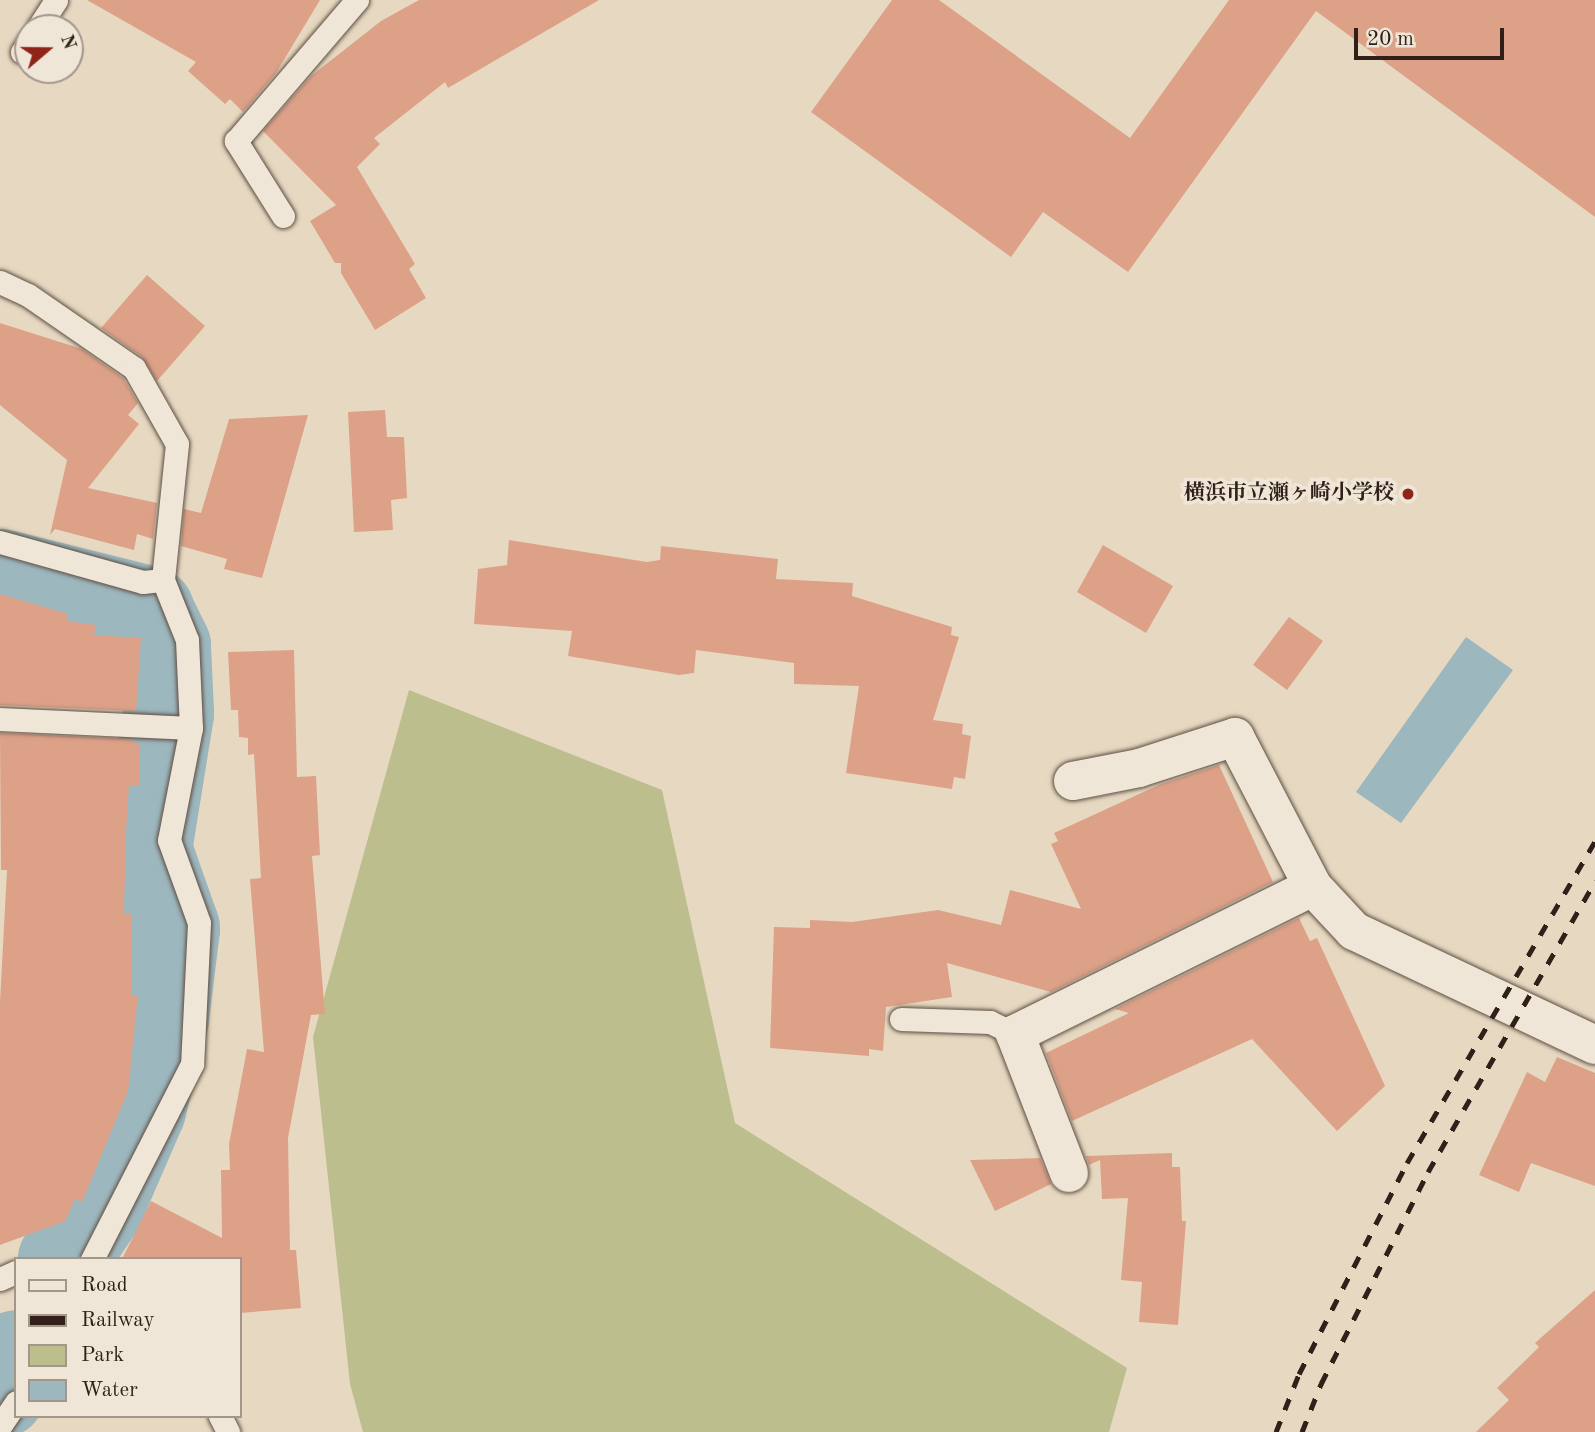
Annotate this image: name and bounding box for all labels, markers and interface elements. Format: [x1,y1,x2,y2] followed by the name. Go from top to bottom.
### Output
[14,14,84,84] north arrow
[1357,14,1508,58] scale bar
[1367,29,1414,50] text: 20 m
[56,32,79,52] text: N
[1184,481,1394,507] place label: 横浜市立瀬ヶ崎小学校
[1400,486,1416,502] marker: 横浜市立瀬ヶ崎小学校
[14,1257,242,1418] legend
[81,1275,128,1296] text: Road
[81,1310,155,1331] text: Railway
[81,1345,124,1366] text: Park
[81,1380,138,1401] text: Water

